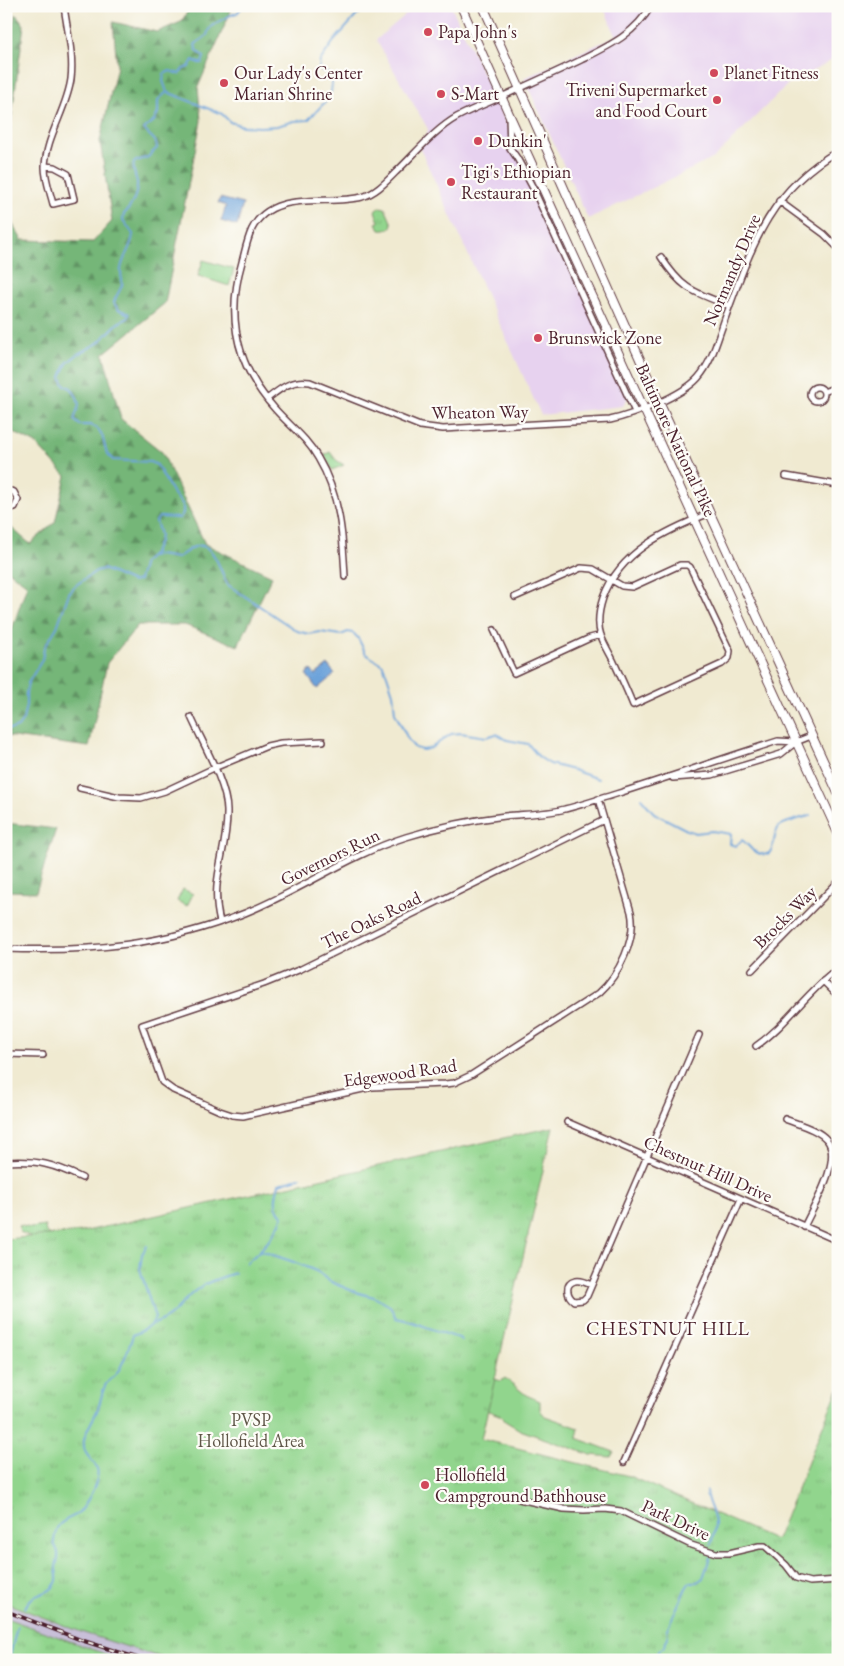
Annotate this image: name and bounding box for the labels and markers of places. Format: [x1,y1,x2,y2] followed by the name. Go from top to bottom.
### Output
[438,20,517,43] place label: Papa John's
[422,26,434,38] marker: Papa John's
[234,61,363,105] place label: Our Lady's Center Marian Shrine
[724,61,819,84] place label: Planet Fitness
[708,67,720,79] marker: Planet Fitness
[218,77,230,89] marker: Our Lady's Center Marian Shrine
[566,78,707,122] place label: Triveni Supermarket and Food Court
[451,82,499,105] place label: S-Mart
[435,88,447,100] marker: S-Mart
[711,94,723,106] marker: Triveni Supermarket and Food Court
[488,129,547,152] place label: Dunkin'
[472,135,484,147] marker: Dunkin'
[461,160,572,204] place label: Tigi's Ethiopian Restaurant
[445,176,457,188] marker: Tigi's Ethiopian Restaurant
[548,326,662,349] place label: Brunswick Zone
[532,332,544,344] marker: Brunswick Zone
[435,1463,606,1507] place label: Hollofield Campground Bathhouse
[419,1479,431,1491] marker: Hollofield Campground Bathhouse

